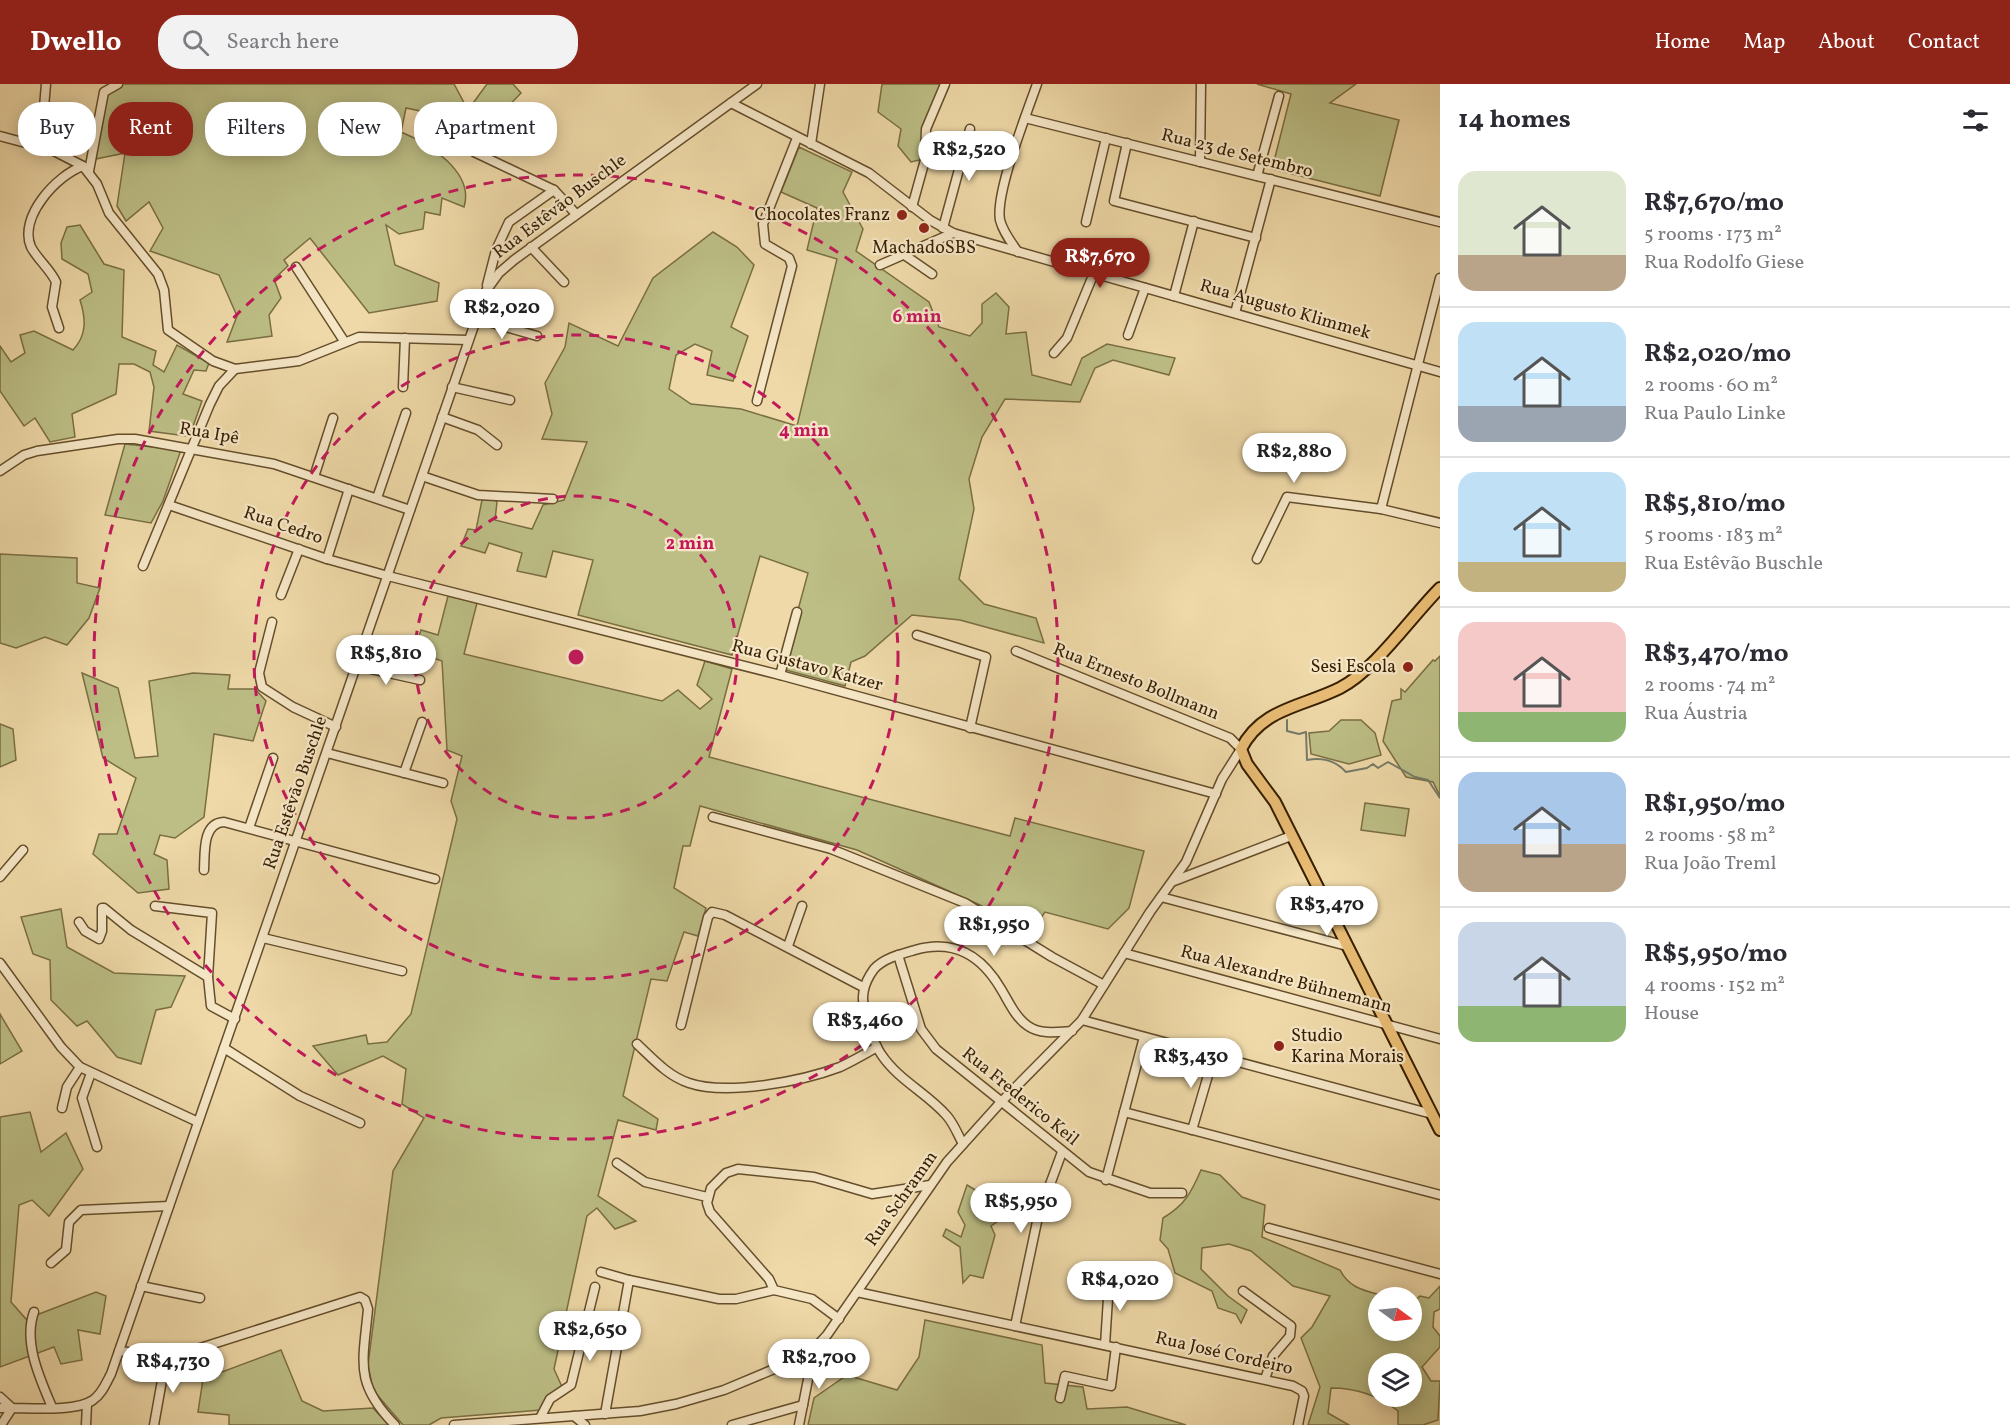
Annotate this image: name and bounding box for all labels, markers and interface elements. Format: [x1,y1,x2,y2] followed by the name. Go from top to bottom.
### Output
[158,15,578,69] search box
[30,23,122,62] text: Dwello
[179,26,212,59] icon: search
[227,27,339,58] text: Search here
[1655,28,1710,57] text: Home
[1743,28,1785,57] text: Map
[1818,28,1875,57] text: About
[1908,28,1980,57] text: Contact
[18,102,96,156] chip: Buy
[108,102,193,156] chip: Rent
[205,102,306,156] chip: Filters
[318,102,402,156] chip: New
[414,102,557,156] chip: Apartment
[1458,102,1571,138] text: 14 homes
[1959,104,1992,137] icon: filters
[1159,123,1315,185] street label: Rua 23 de Setembro
[914,131,1024,182] pin: R$2,520
[932,136,1006,164] text: R$2,520
[488,149,632,265] street label: Rua Estêvão Buschle
[1644,185,1784,221] text: R$7,670/mo
[1506,195,1578,267] icon: home
[755,203,890,228] place label: Chocolates Franz
[895,208,909,222] marker: Chocolates Franz
[917,221,931,235] marker: MachadoSBS
[1644,221,1782,249] text: 5 rooms · 173 m²
[872,236,976,261] place label: MachadoSBS
[1045,238,1155,289] pin: R$7,670
[1065,243,1135,271] text: R$7,670
[1644,249,1804,277] text: Rua Rodolfo Giese
[1196,274,1374,346] street label: Rua Augusto Klimmek
[447,289,557,340] pin: R$2,020
[464,294,540,322] text: R$2,020
[892,305,942,330] text: 6 min
[1644,336,1791,372] text: R$2,020/mo
[1506,346,1578,418] icon: home
[1644,372,1778,400] text: 2 rooms · 60 m²
[1644,400,1786,428] text: Rua Paulo Linke
[177,416,241,452] street label: Rua Ipê
[779,419,829,444] text: 4 min
[1239,433,1349,484] pin: R$2,880
[1256,438,1332,466] text: R$2,880
[1644,486,1785,522] text: R$5,810/mo
[1506,496,1578,568] icon: home
[240,501,326,551] street label: Rua Cedro
[1644,522,1783,550] text: 5 rooms · 183 m²
[666,532,714,557] text: 2 min
[1644,550,1823,578] text: Rua Estêvão Buschle
[729,634,886,698] street label: Rua Gustavo Katzer
[331,635,441,686] pin: R$5,810
[1644,636,1789,672] text: R$3,470/mo
[1049,637,1223,727] street label: Rua Ernesto Bollmann
[350,640,422,668] text: R$5,810
[1506,646,1578,718] icon: home
[566,647,586,667] centre of rings
[1311,655,1396,680] place label: Sesi Escola
[1401,660,1415,674] marker: Sesi Escola
[1644,672,1775,700] text: 2 rooms · 74 m²
[1644,700,1748,728] text: Rua Áustria
[258,713,334,873] street label: Rua Estêvão Buschle
[1644,786,1785,822] text: R$1,950/mo
[1506,796,1578,868] icon: home
[1644,822,1775,850] text: 2 rooms · 58 m²
[1644,850,1777,878] text: Rua João Treml
[1272,886,1382,937] pin: R$3,470
[1290,891,1364,919] text: R$3,470
[939,906,1049,957] pin: R$1,950
[958,911,1030,939] text: R$1,950
[1644,936,1787,972] text: R$5,950/mo
[1177,940,1395,1020] street label: Rua Alexandre Bühnemann
[1506,946,1578,1018] icon: home
[1644,972,1785,1000] text: 4 rooms · 152 m²
[1644,1000,1699,1028] text: House
[810,1002,920,1053] pin: R$3,460
[827,1007,903,1035] text: R$3,460
[1291,1024,1404,1070] place label: Studio Karina Morais
[1136,1038,1246,1089] pin: R$3,430
[1272,1039,1286,1053] marker: Studio Karina Morais
[956,1042,1084,1152] street label: Rua Frederico Keil
[1154,1043,1228,1071] text: R$3,430
[860,1146,944,1252] street label: Rua Schramm
[966,1183,1076,1234] pin: R$5,950
[984,1188,1058,1216] text: R$5,950
[1065,1261,1175,1312] pin: R$4,020
[1081,1266,1159,1294] text: R$4,020
[1368,1287,1422,1341] north arrow
[1368,1287,1422,1407] map controls
[535,1311,645,1362] pin: R$2,650
[553,1316,627,1344] text: R$2,650
[1153,1326,1295,1382] street label: Rua José Cordeiro
[764,1339,874,1390] pin: R$2,700
[118,1343,228,1394] pin: R$4,730
[782,1344,856,1372] text: R$2,700
[136,1348,210,1376] text: R$4,730
[1368,1353,1422,1407] button: layers

